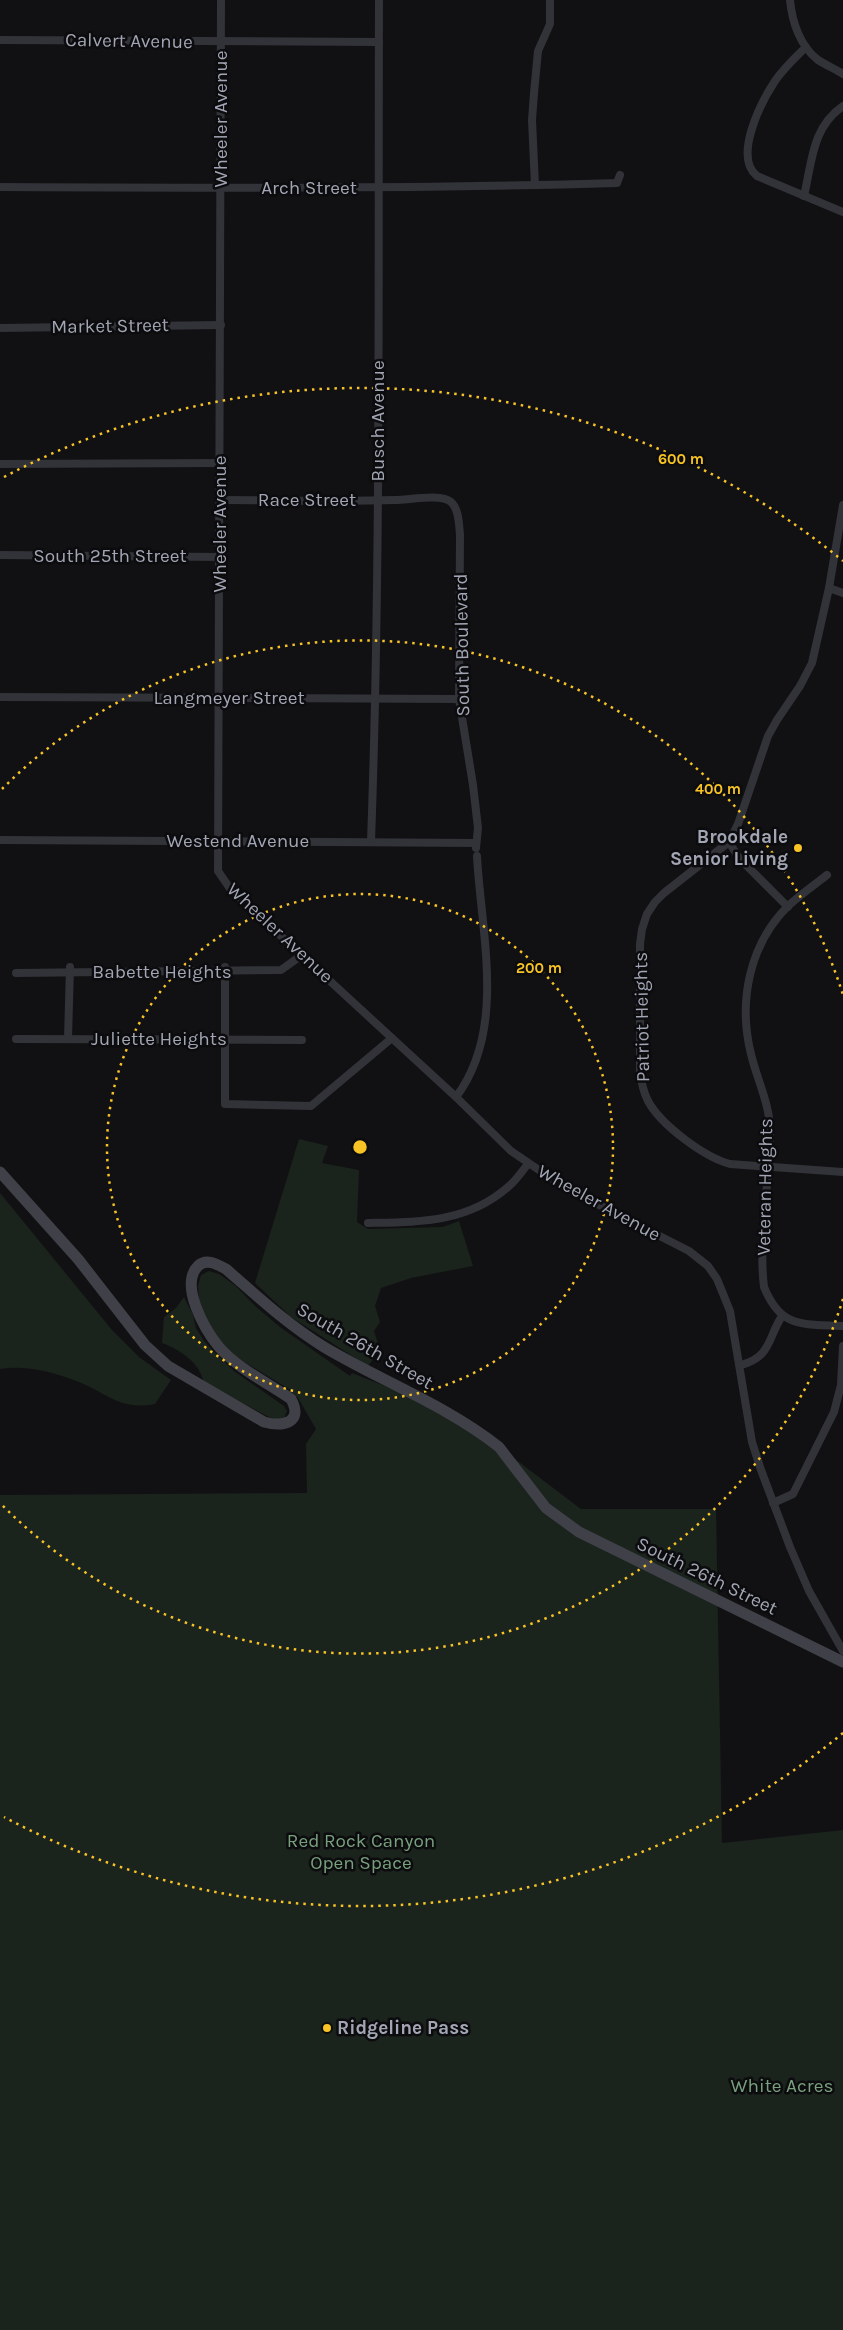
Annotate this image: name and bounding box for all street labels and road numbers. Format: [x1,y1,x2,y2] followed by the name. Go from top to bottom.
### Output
[65,29,193,53] street label: Calvert Avenue
[210,51,232,187] street label: Wheeler Avenue
[261,177,357,199] street label: Arch Street
[51,314,169,338] street label: Market Street
[367,360,389,482] street label: Busch Avenue
[209,456,231,592] street label: Wheeler Avenue
[258,489,356,511] street label: Race Street
[33,545,187,567] street label: South 25th Street
[450,573,474,717] street label: South Boulevard
[153,687,305,709] street label: Langmeyer Street
[167,830,309,852] street label: Westend Avenue
[222,878,338,988] street label: Wheeler Avenue
[630,952,654,1082] street label: Patriot Heights
[92,961,232,983] street label: Babette Heights
[91,1028,227,1050] street label: Juliette Heights
[753,1118,777,1256] street label: Veteran Heights
[534,1160,664,1246] street label: Wheeler Avenue
[293,1298,437,1394] street label: South 26th Street
[633,1532,781,1620] street label: South 26th Street

